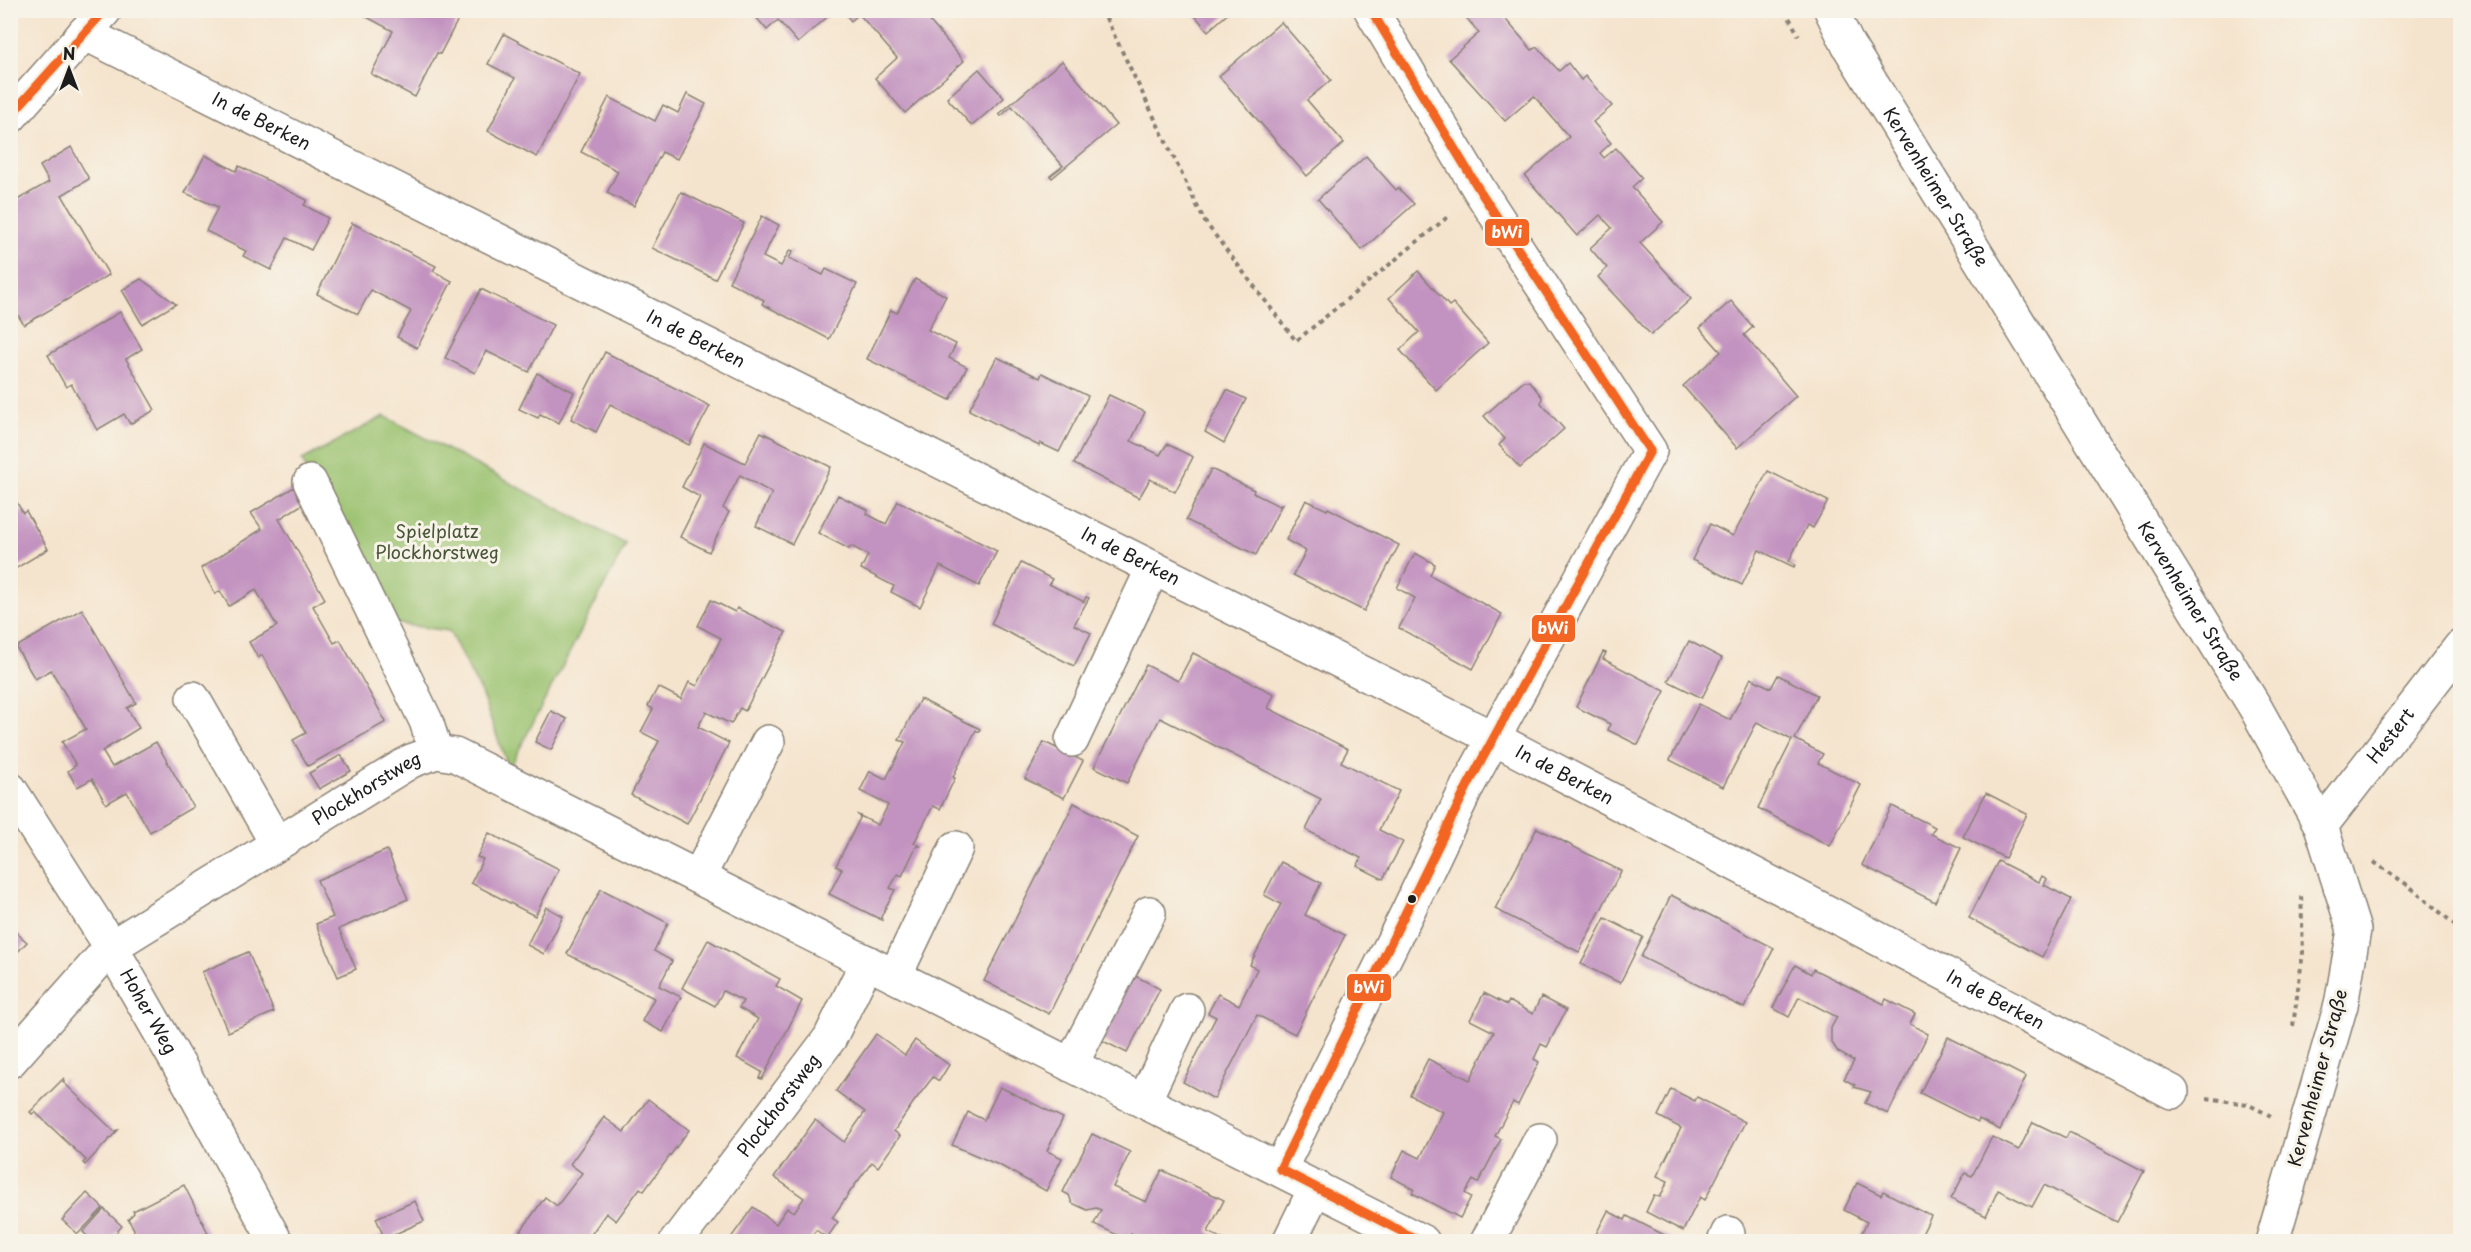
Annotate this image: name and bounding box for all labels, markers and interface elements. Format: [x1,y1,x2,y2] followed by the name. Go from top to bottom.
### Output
[39,39,99,99] north arrow
[63,41,75,65] text: N
[208,84,316,156] street label: In de Berken
[1877,102,1996,272] street label: Kervenheimer Straße
[1484,218,1530,247] line badge: bWi
[1491,219,1523,243] text: bWi
[642,302,750,374] street label: In de Berken
[2132,516,2251,686] street label: Kervenheimer Straße
[375,517,499,565] park label: Spielplatz Plockhorstweg
[1077,519,1185,591] street label: In de Berken
[1531,614,1576,643] line badge: bWi
[1537,615,1569,639] text: bWi
[2359,701,2420,769] street label: Hestert
[1511,737,1619,811] street label: In de Berken
[306,744,424,831] street label: Plockhorstweg
[1406,893,1418,905] unlabelled marker
[1942,962,2050,1035] street label: In de Berken
[114,963,185,1059] street label: Hoher Weg
[1346,973,1392,1002] line badge: bWi
[1353,974,1385,998] text: bWi
[2280,986,2353,1169] street label: Kervenheimer Straße
[730,1047,826,1162] street label: Plockhorstweg

